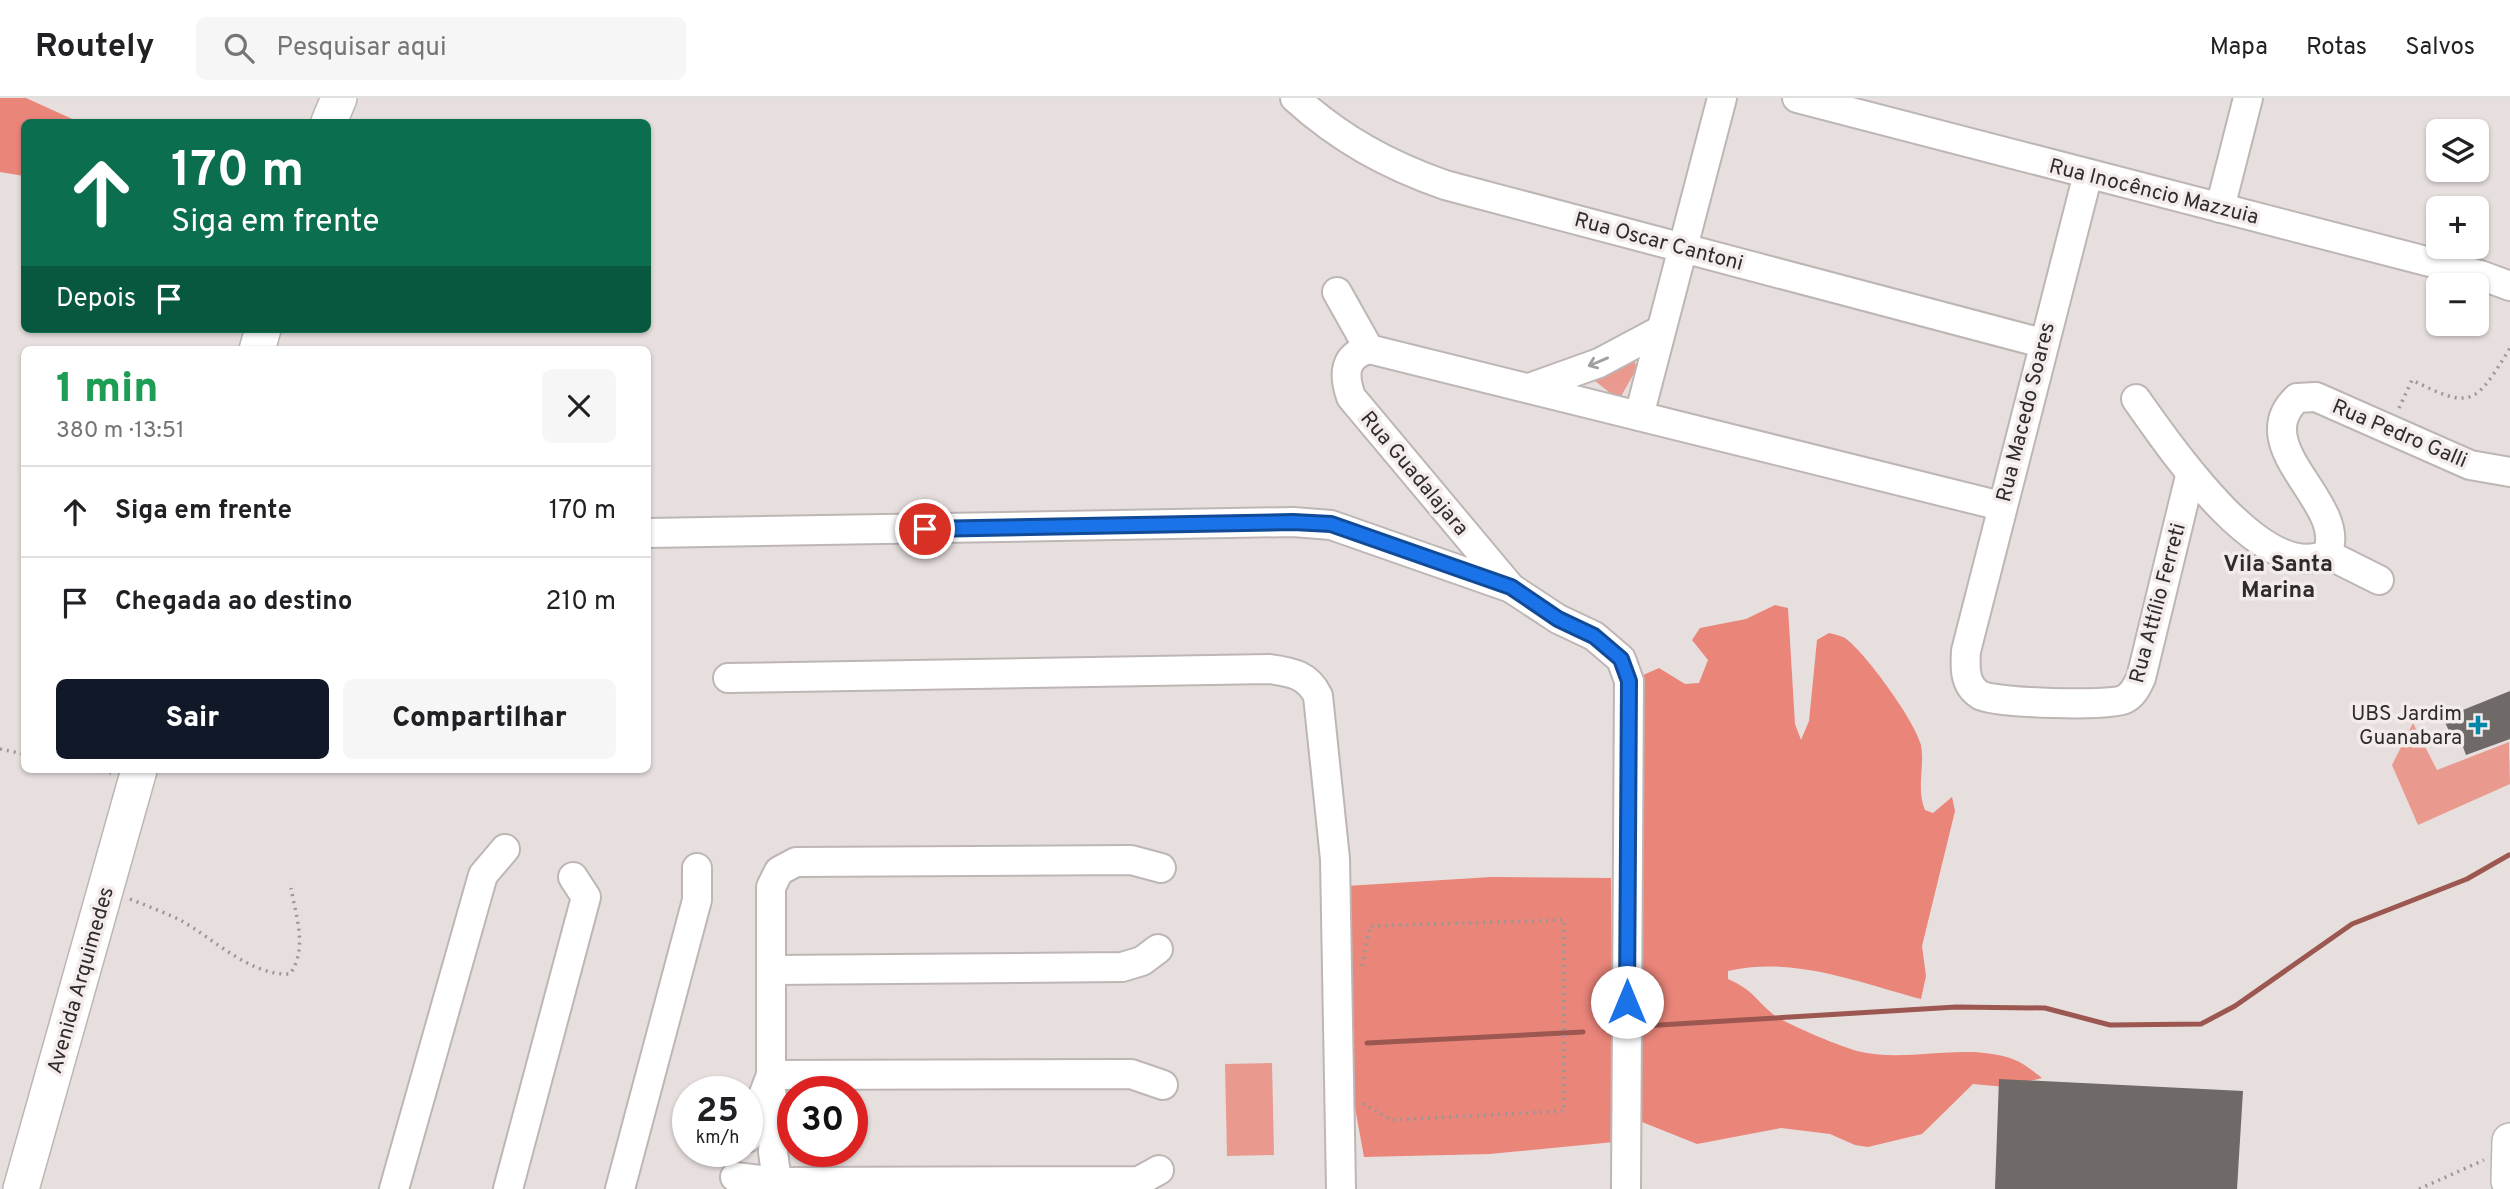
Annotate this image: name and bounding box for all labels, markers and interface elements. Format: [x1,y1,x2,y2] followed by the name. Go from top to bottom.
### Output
[196,17,686,80] search box
[35,27,154,69] text: Routely
[220,29,258,67] icon: search
[276,32,447,65] text: Pesquisar aqui
[2210,33,2268,63] text: Mapa
[2306,33,2367,63] text: Rotas
[2405,33,2475,63] text: Salvos
[2426,119,2489,336] map controls
[2426,119,2489,182] button: layers
[171,142,304,204] text: 170 m
[56,147,147,238] icon: ahead
[2046,153,2261,232] street label: Rua Inocêncio Mazzuia
[2426,196,2489,259] button: +
[171,203,379,243] text: Siga em frente
[1571,207,1746,278] street label: Rua Oscar Cantoni
[2426,273,2489,336] button: −
[150,280,188,318] icon: arrive
[56,283,136,316] text: Depois
[1991,320,2062,505] street label: Rua Macedo Soares
[1588,356,1609,369] one-way arrow
[56,364,159,417] text: 1 min
[542,369,616,443] button: close
[2328,394,2471,475] street label: Rua Pedro Galli
[1354,406,1474,542] street label: Rua Guadalajara
[56,417,185,446] text: 380 m · 13:51
[56,493,94,531] icon: ahead
[115,495,292,528] text: Siga em frente
[549,495,616,528] text: 170 m
[895,499,955,559] pin
[906,510,944,548] icon: arrive
[2124,520,2193,686] street label: Rua Attílio Ferreti
[2223,551,2333,606] district label: Vila Santa Marina
[56,584,94,622] icon: arrive
[115,586,352,619] text: Chegada ao destino
[546,586,616,619] text: 210 m
[56,679,329,759] button: Sair
[343,679,616,759] button: Compartilhar
[2351,701,2462,752] place label: UBS Jardim Guanabara
[2468,715,2488,735] marker: UBS Jardim Guanabara
[42,884,121,1077] street label: Avenida Arquimedes
[1590,965,1664,1039] position arrow
[777,1076,868,1167] speed limit sign: 30
[696,1090,739,1134] text: 25
[696,1127,739,1150] text: km/h

